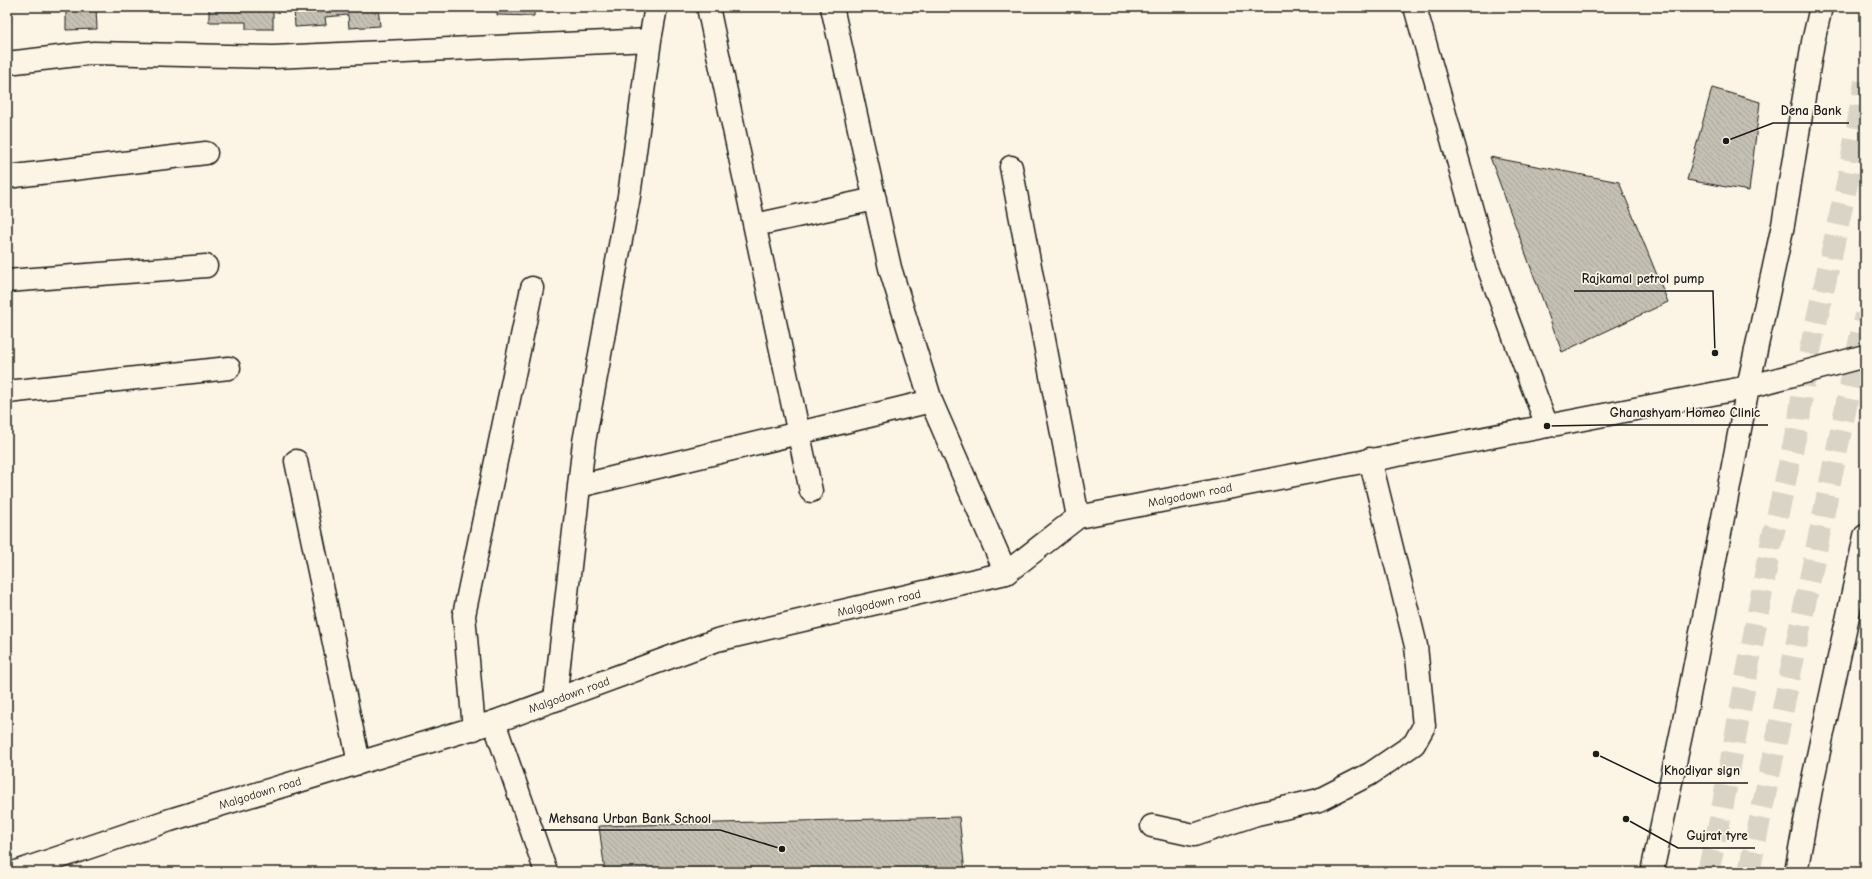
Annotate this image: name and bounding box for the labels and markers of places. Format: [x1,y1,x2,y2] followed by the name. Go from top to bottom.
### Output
[1773,98,1849,123] callout: Dena Bank
[1574,266,1713,291] callout: Rajkamal petrol pump
[1602,400,1768,425] callout: Ghanashyam Homeo Clinic
[1656,758,1748,783] callout: Khodiyar sign
[541,805,720,830] callout: Mehsana Urban Bank School
[1678,823,1755,848] callout: Gujrat tyre

